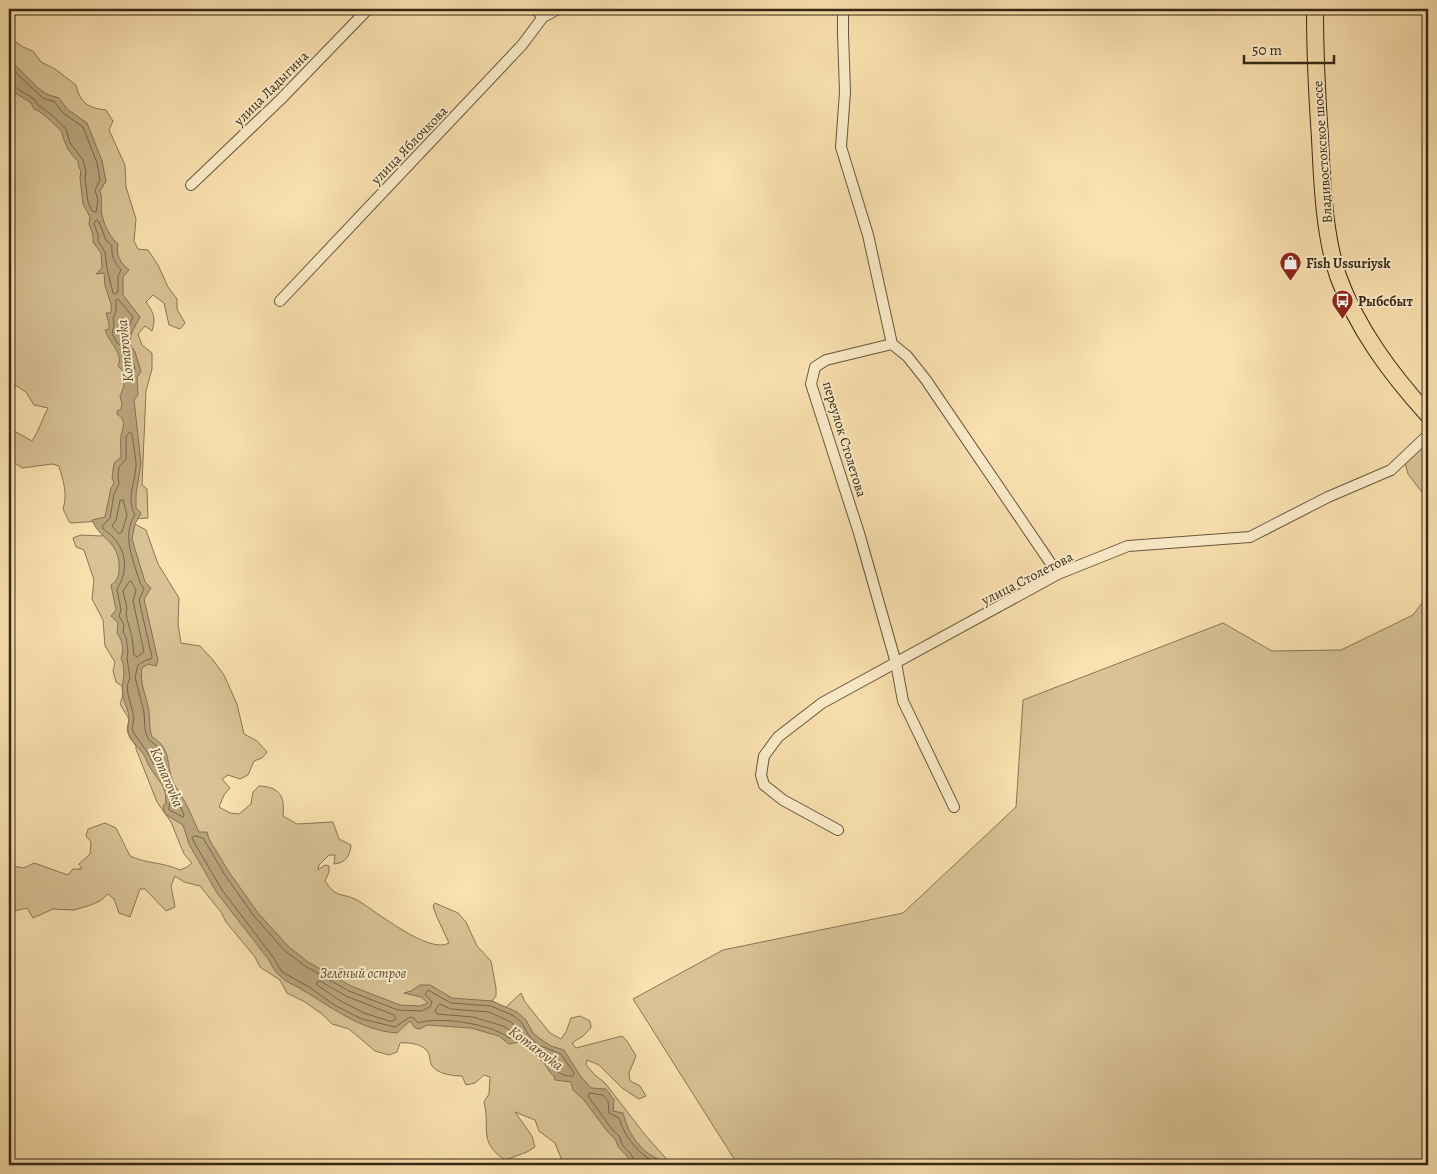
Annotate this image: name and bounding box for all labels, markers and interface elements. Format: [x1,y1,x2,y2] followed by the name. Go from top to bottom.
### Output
[1244,32,1334,64] scale bar
[1252,40,1282,60] text: 50 m
[229,46,313,131] street label: улица Ладыгина
[1308,80,1337,224] street label: Владивостокское шоссе
[366,102,452,189] street label: улица Яблочкова
[1278,251,1302,282] shop icon: Fish Ussuriysk
[1306,254,1391,273] place label: Fish Ussuriysk
[1330,289,1354,320] bus stop icon: Рыбсбыт
[1358,292,1414,311] place label: Рыбсбыт
[112,318,138,383] water label: Komarovka
[818,379,871,500] street label: переулок Столетова
[977,547,1077,610] street label: улица Столетова
[145,744,189,810] water label: Komarovka
[320,964,407,983] park label: Зелёный остров
[505,1021,567,1075] water label: Komarovka

